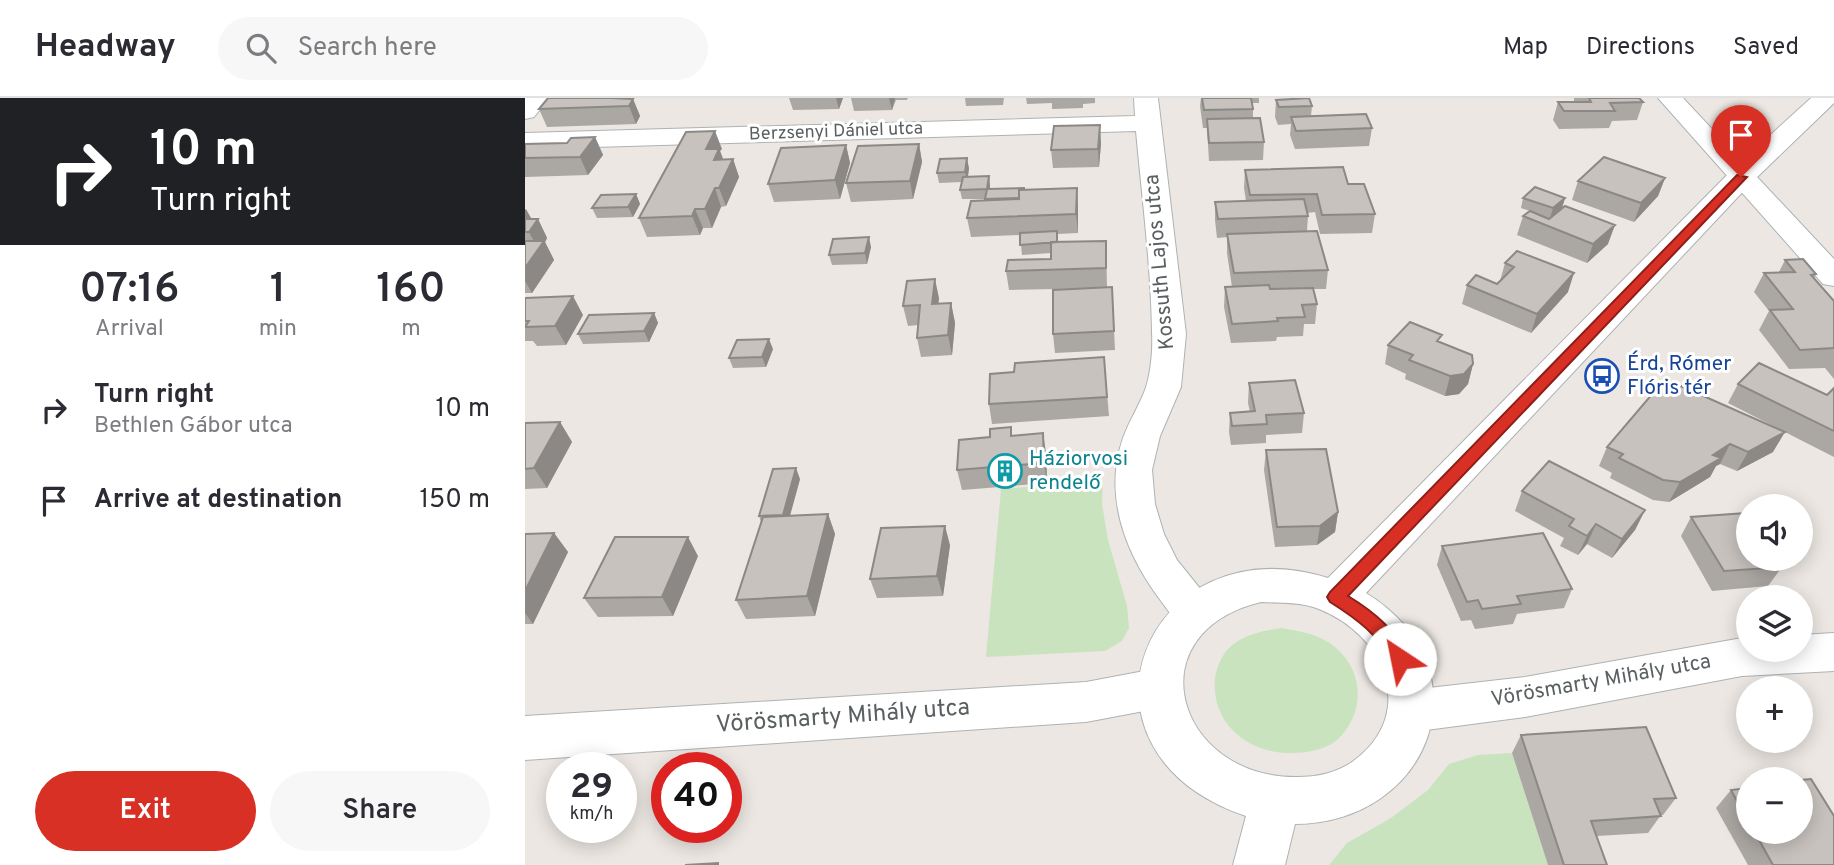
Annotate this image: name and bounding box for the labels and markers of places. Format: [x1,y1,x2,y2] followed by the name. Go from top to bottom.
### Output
[1711,105,1771,177] pin
[1627,350,1732,402] place label: Érd, Rómer Flóris tér
[1583,357,1621,395] bus stop icon: Érd, Rómer Flóris tér
[1029,446,1128,497] place label: Háziorvosi rendelő
[986,452,1024,490] building icon: Háziorvosi rendelő

